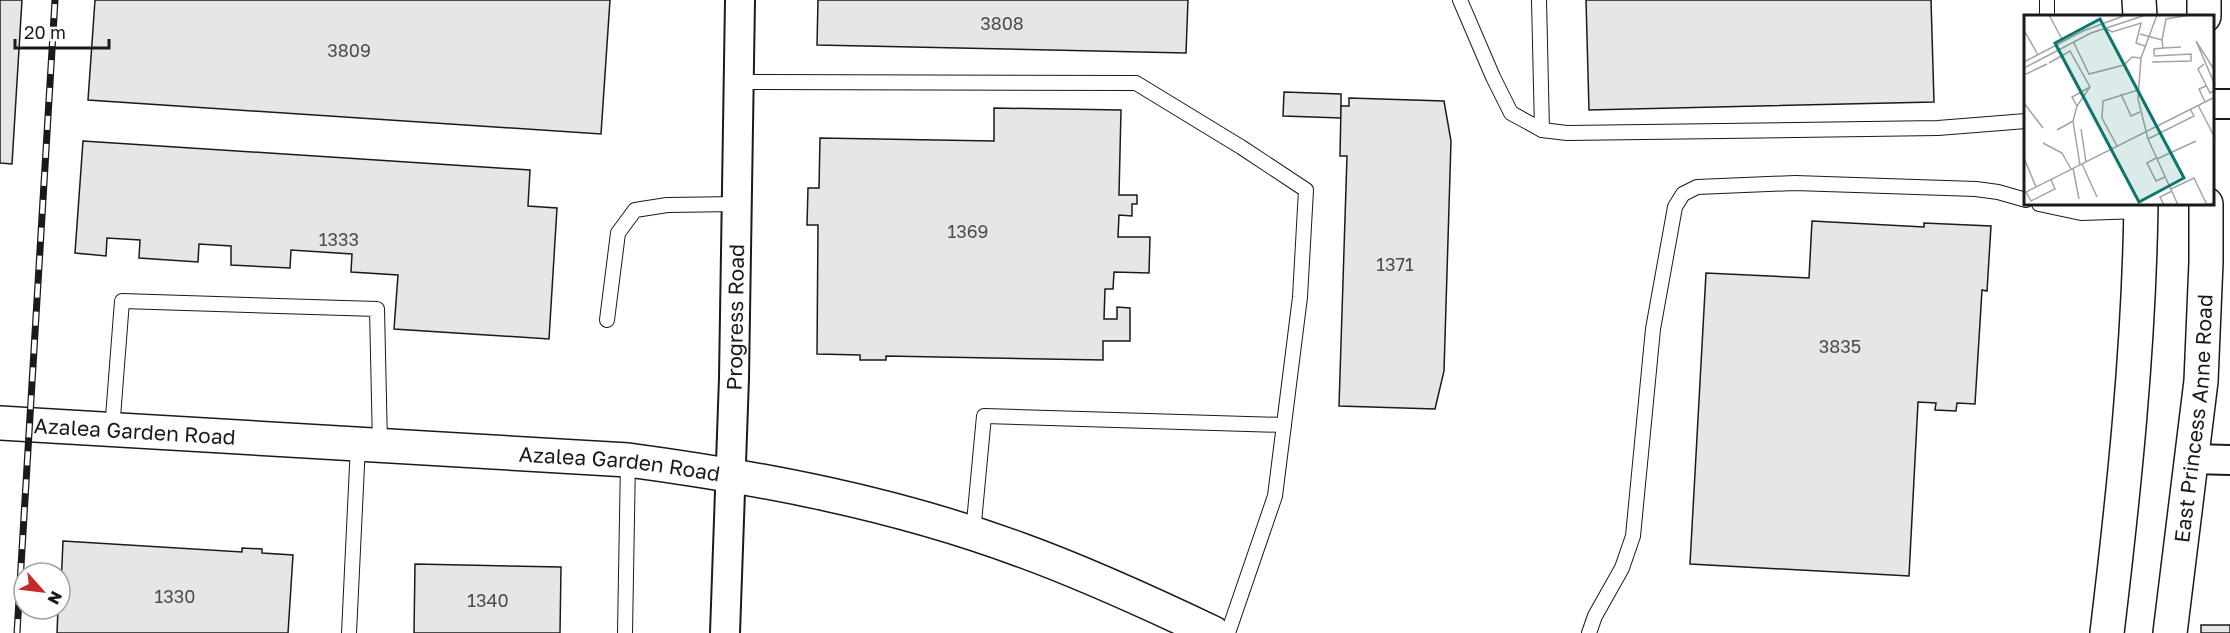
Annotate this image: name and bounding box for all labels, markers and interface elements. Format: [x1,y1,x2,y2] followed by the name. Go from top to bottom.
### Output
[15,12,110,50] scale bar
[980,12,1024,34] house number: 3808
[2024,15,2215,206] inset map
[24,21,66,43] text: 20 m
[327,39,371,61] house number: 3809
[947,220,989,242] house number: 1369
[319,228,359,250] house number: 1333
[721,244,749,391] street label: Progress Road
[1376,253,1414,275] house number: 1371
[2168,294,2218,544] street label: East Princess Anne Road
[1819,335,1861,357] house number: 3835
[33,412,236,450] street label: Azalea Garden Road
[518,441,722,487] street label: Azalea Garden Road
[12,561,72,621] north arrow
[155,585,195,607] house number: 1330
[44,588,67,608] text: N
[467,589,509,611] house number: 1340

